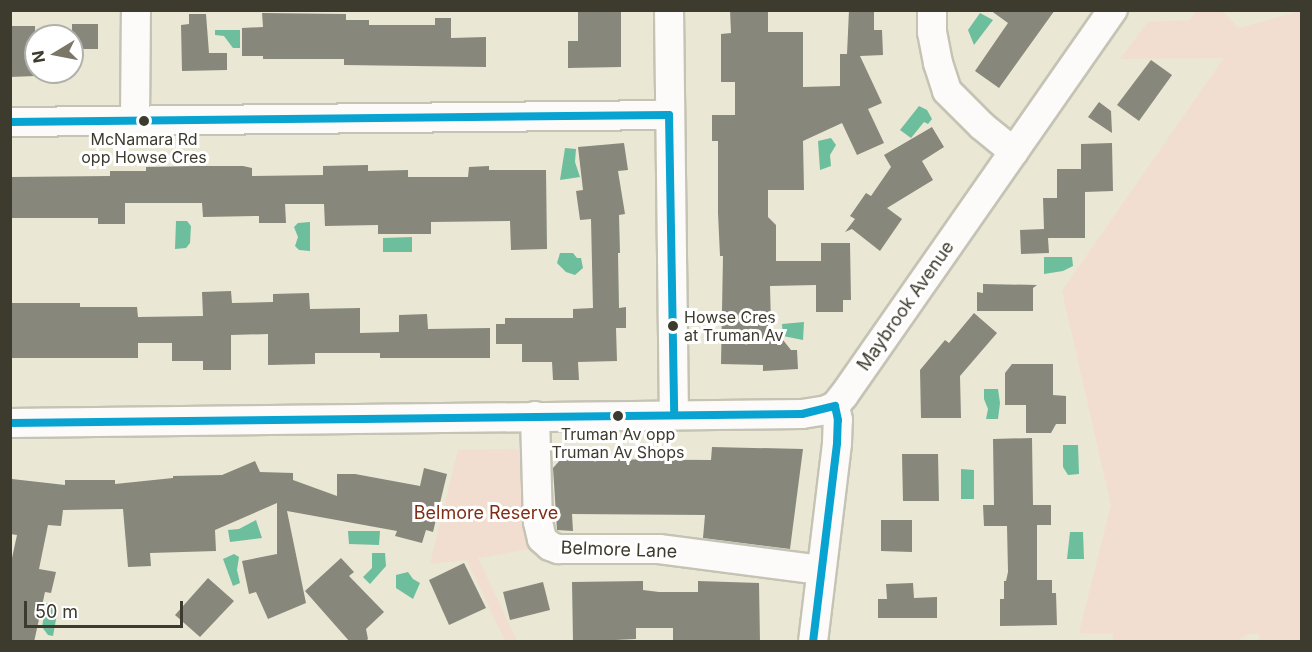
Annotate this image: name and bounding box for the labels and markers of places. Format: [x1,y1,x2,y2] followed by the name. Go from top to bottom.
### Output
[138,115,150,127] marker: McNamara Rd opp Howse Cres
[81,129,207,167] place label: McNamara Rd opp Howse Cres
[684,307,784,345] place label: Howse Cres at Truman Av
[667,320,679,332] marker: Howse Cres at Truman Av
[612,410,624,422] marker: Truman Av opp Truman Av Shops
[552,424,684,462] place label: Truman Av opp Truman Av Shops

